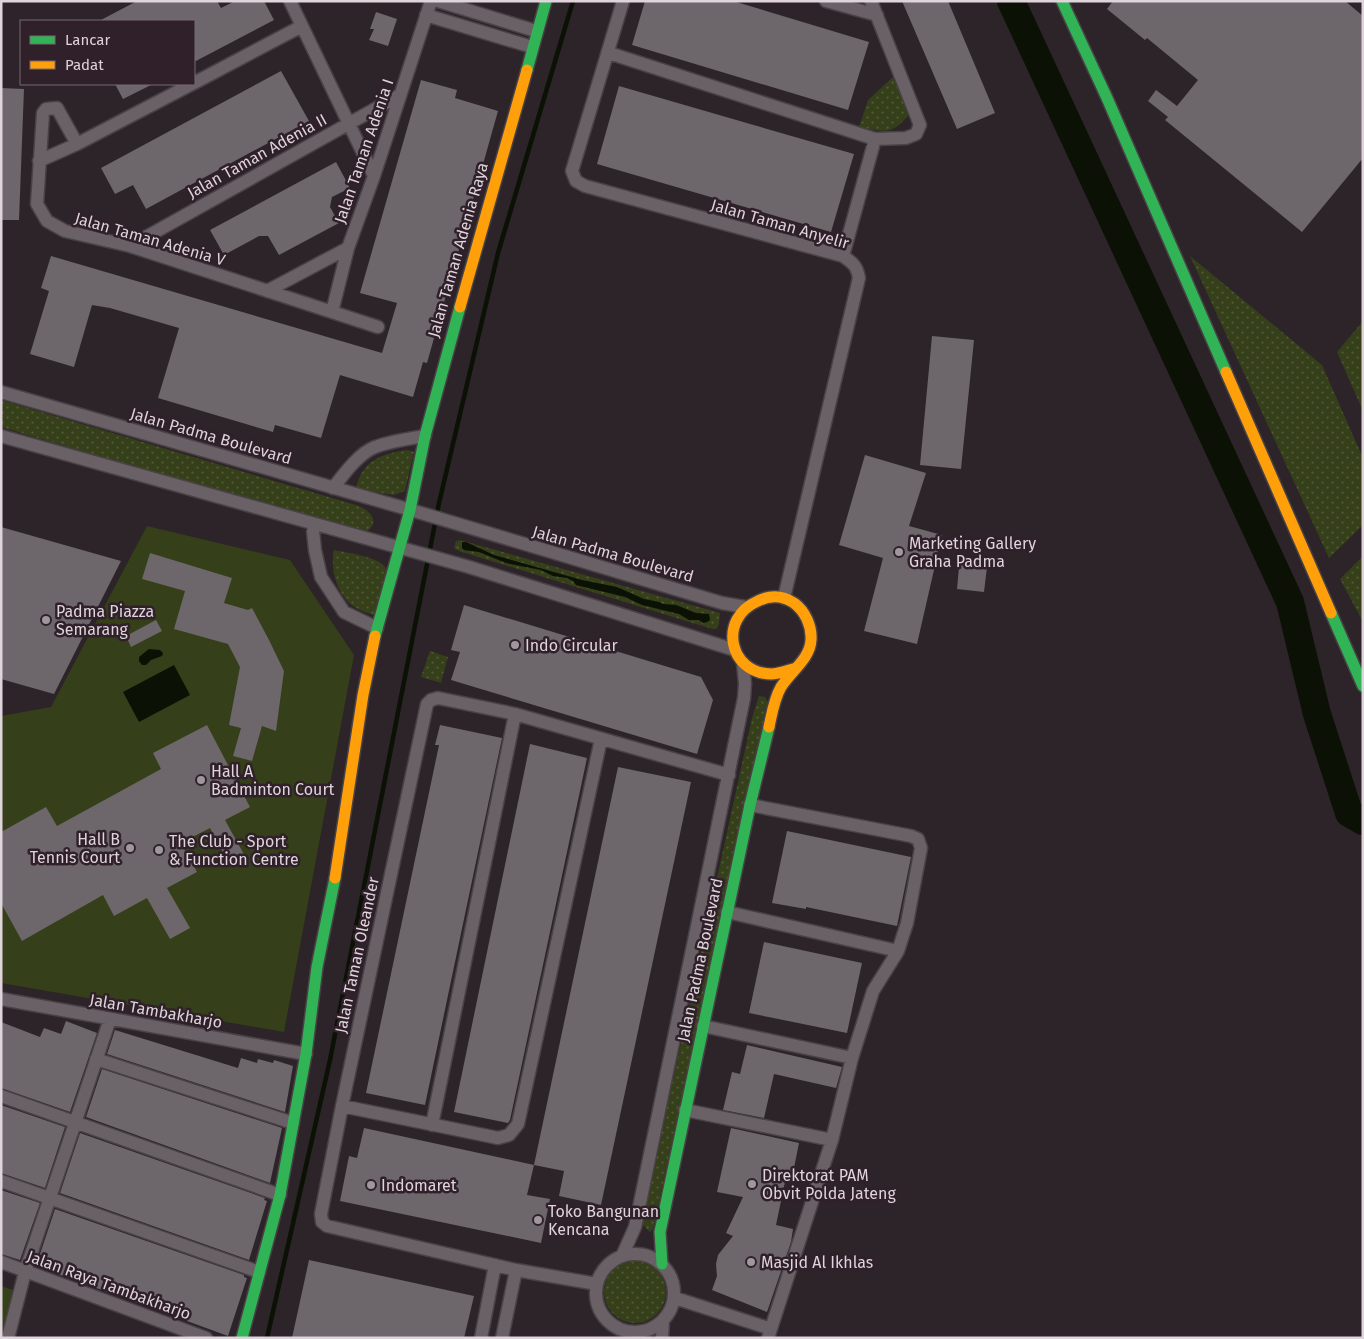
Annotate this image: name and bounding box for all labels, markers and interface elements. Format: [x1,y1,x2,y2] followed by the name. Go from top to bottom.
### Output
[20,20,195,85] legend
[65,31,110,49] text: Lancar
[65,56,104,74] text: Padat
[330,76,398,226] street label: Jalan Taman Adenia I
[184,110,330,202] street label: Jalan Taman Adenia II
[424,160,492,340] street label: Jalan Taman Adenia Raya
[709,195,852,253] street label: Jalan Taman Anyelir
[73,208,228,270] street label: Jalan Taman Adenia V
[128,404,294,468] street label: Jalan Padma Boulevard
[530,522,696,586] street label: Jalan Padma Boulevard
[909,534,1036,571] place label: Marketing Gallery Graha Padma
[893,546,905,558] marker: Marketing Gallery Graha Padma
[56,602,154,639] place label: Padma Piazza Semarang
[40,614,52,626] marker: Padma Piazza Semarang
[525,636,619,655] place label: Indo Circular
[509,639,521,651] marker: Indo Circular
[211,762,335,799] place label: Hall A Badminton Court
[195,774,207,786] marker: Hall A Badminton Court
[30,830,120,867] place label: Hall B Tennis Court
[169,832,299,869] place label: The Club - Sport & Function Centre
[124,842,136,854] marker: Hall B Tennis Court
[153,844,165,856] marker: The Club - Sport & Function Centre
[331,874,383,1035] street label: Jalan Taman Oleander
[673,876,727,1044] street label: Jalan Padma Boulevard
[88,990,224,1032] street label: Jalan Tambakharjo
[762,1166,896,1203] place label: Direktorat PAM Obvit Polda Jateng
[381,1176,457,1195] place label: Indomaret
[746,1178,758,1190] marker: Direktorat PAM Obvit Polda Jateng
[365,1179,377,1191] marker: Indomaret
[548,1202,659,1239] place label: Toko Bangunan Kencana
[532,1214,544,1226] marker: Toko Bangunan Kencana
[24,1246,194,1324] street label: Jalan Raya Tambakharjo
[761,1253,873,1272] place label: Masjid Al Ikhlas
[745,1256,757,1268] marker: Masjid Al Ikhlas

